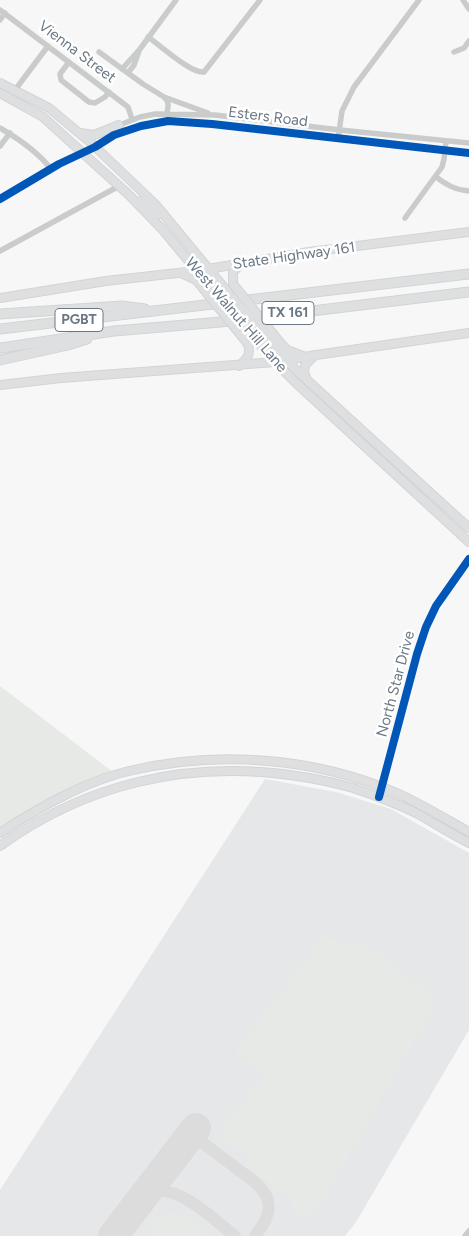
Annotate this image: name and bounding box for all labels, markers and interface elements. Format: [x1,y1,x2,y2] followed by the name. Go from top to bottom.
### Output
[35,17,119,87] street label: Vienna Street
[227,103,309,131] street label: Esters Road
[232,238,356,274] street label: State Highway 161
[181,254,291,376] street label: West Walnut Hill Lane
[262,302,314,324] road number: TX 161
[55,308,103,332] road number: PGBT
[373,629,419,739] street label: North Star Drive

